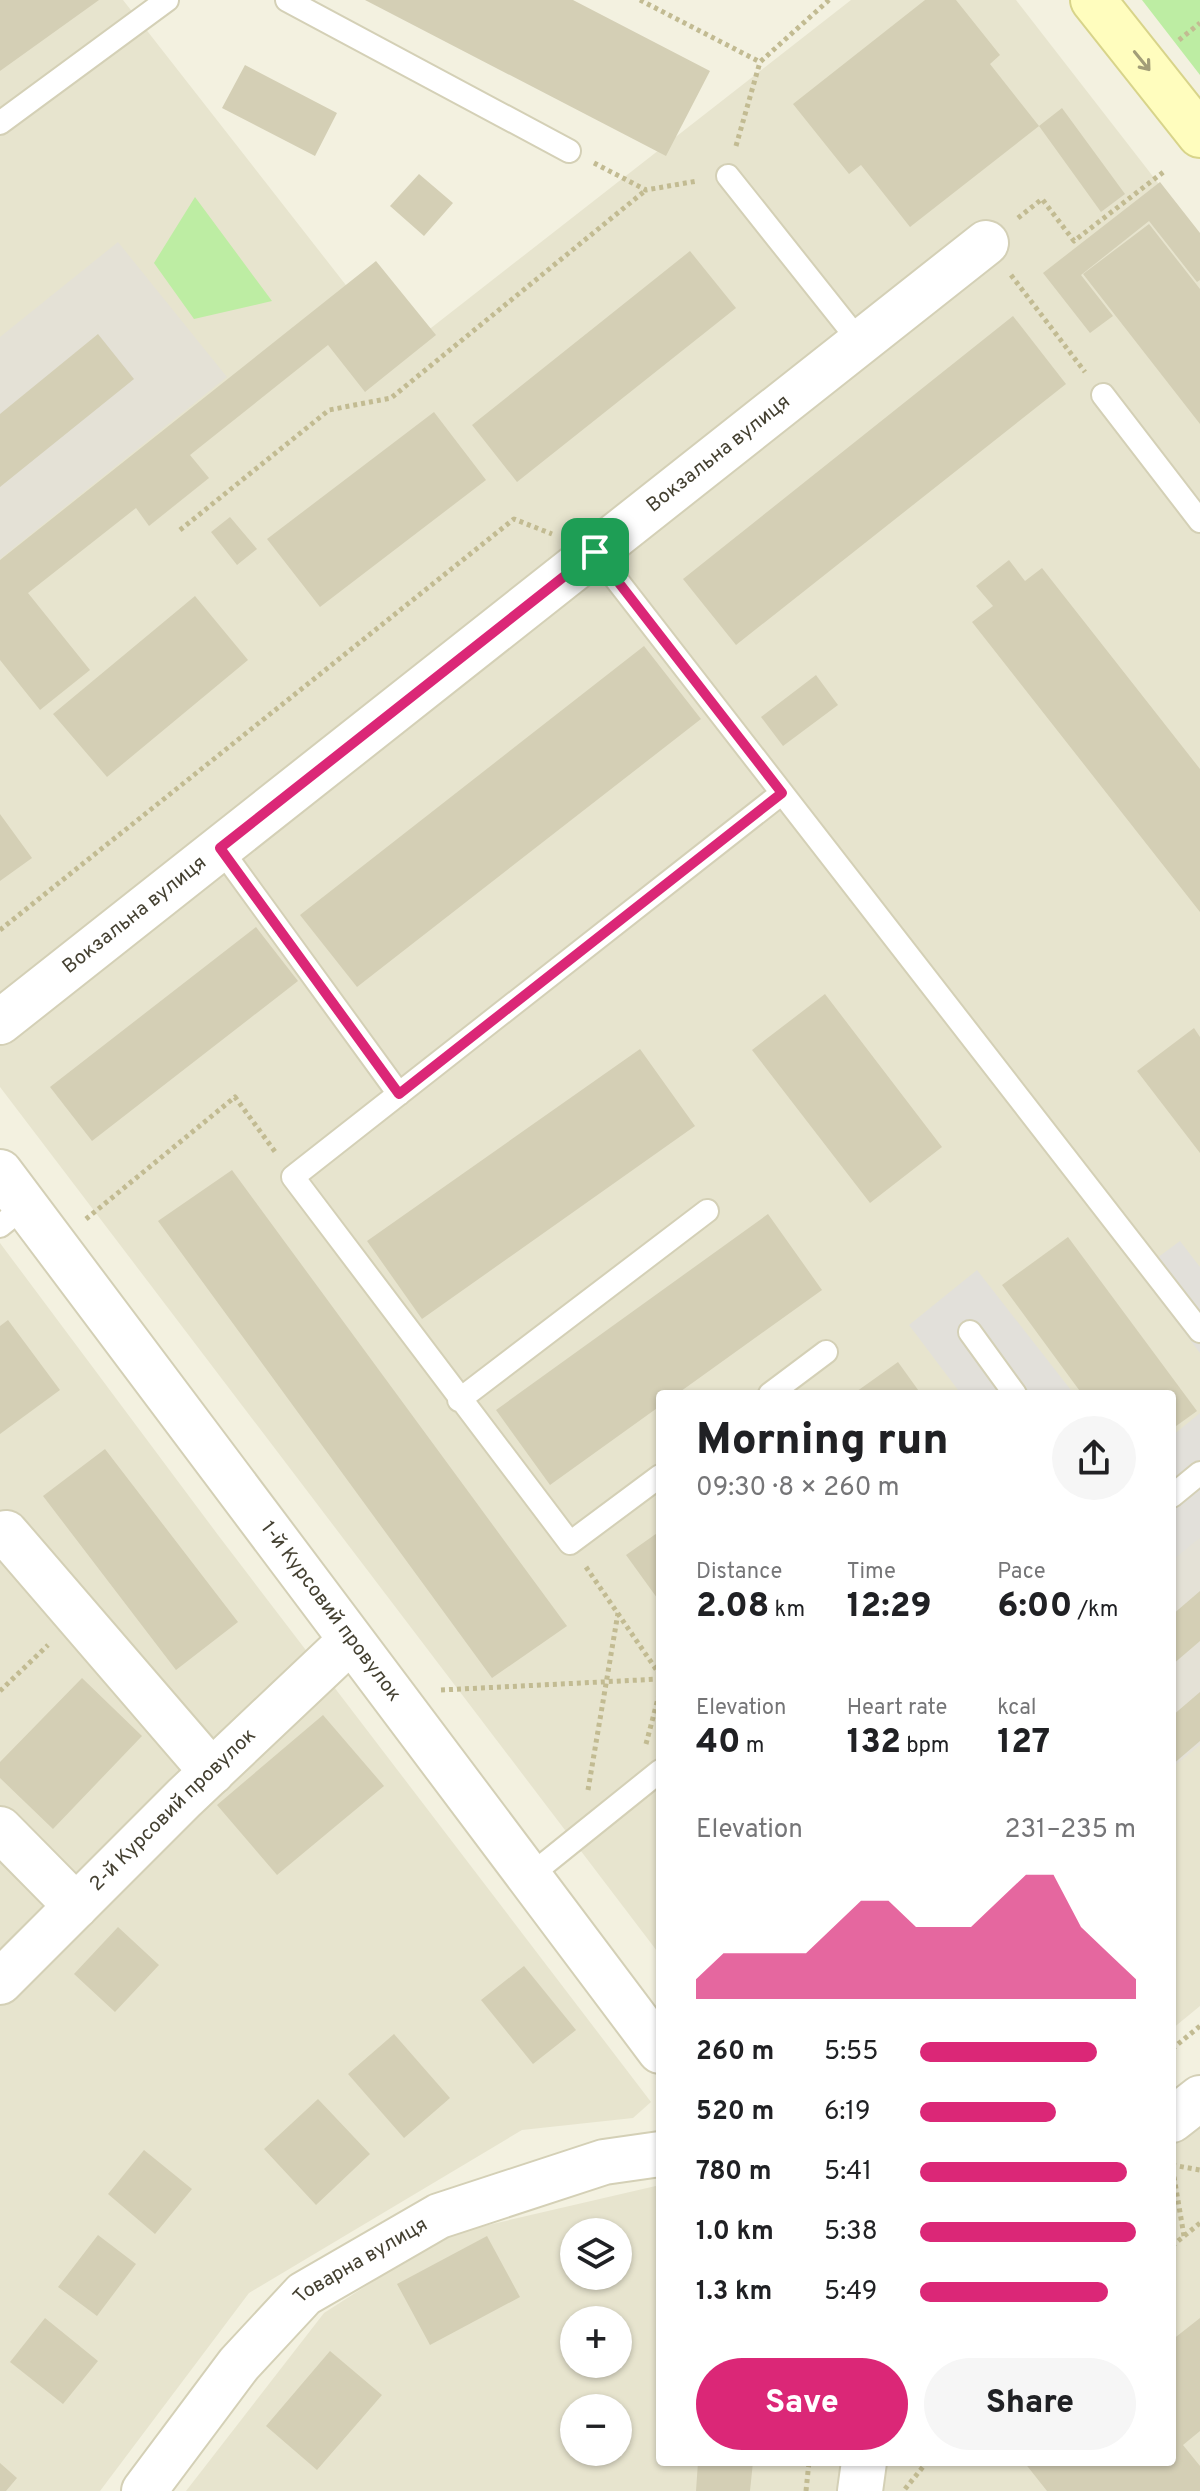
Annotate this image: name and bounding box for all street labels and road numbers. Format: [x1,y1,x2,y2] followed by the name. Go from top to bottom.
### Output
[641,389,796,519] street label: Вокзальна вулиця
[58,850,212,980] street label: Вокзальна вулиця
[254,1516,406,1707] street label: 1-й Курсовий провулок
[84,1723,262,1898] street label: 2-й Курсовий провулок
[288,2212,433,2310] street label: Товарна вулиця

